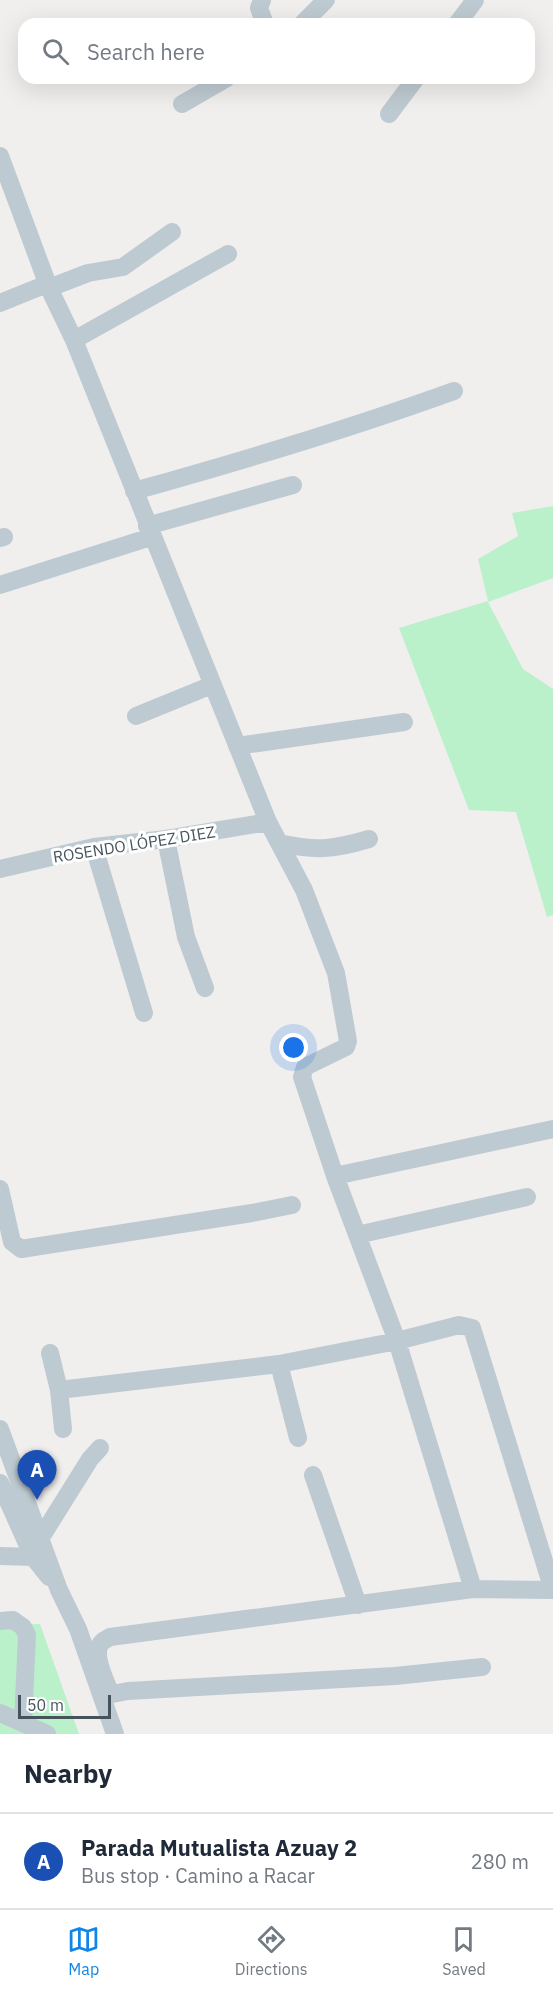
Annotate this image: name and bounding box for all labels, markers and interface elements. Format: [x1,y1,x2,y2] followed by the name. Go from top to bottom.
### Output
[18,18,535,84] search box
[39,35,72,68] icon: search
[87,37,205,66] text: Search here
[51,820,216,867] street label: ROSENDO LÓPEZ DIEZ
[279,1033,308,1062] your location
[18,1450,57,1500] pin: A
[18,1692,111,1720] scale bar
[27,1695,64,1715] text: 50 m
[24,1756,112,1790] text: Nearby
[81,1833,357,1862] text: Parada Mutualista Azuay 2
[37,1848,50,1875] text: A
[471,1848,529,1875] text: 280 m
[81,1862,315,1889] text: Bus stop · Camino a Racar
[67,1923,100,1979] tab: Map
[235,1923,308,1979] tab: Directions
[442,1923,486,1979] tab: Saved

